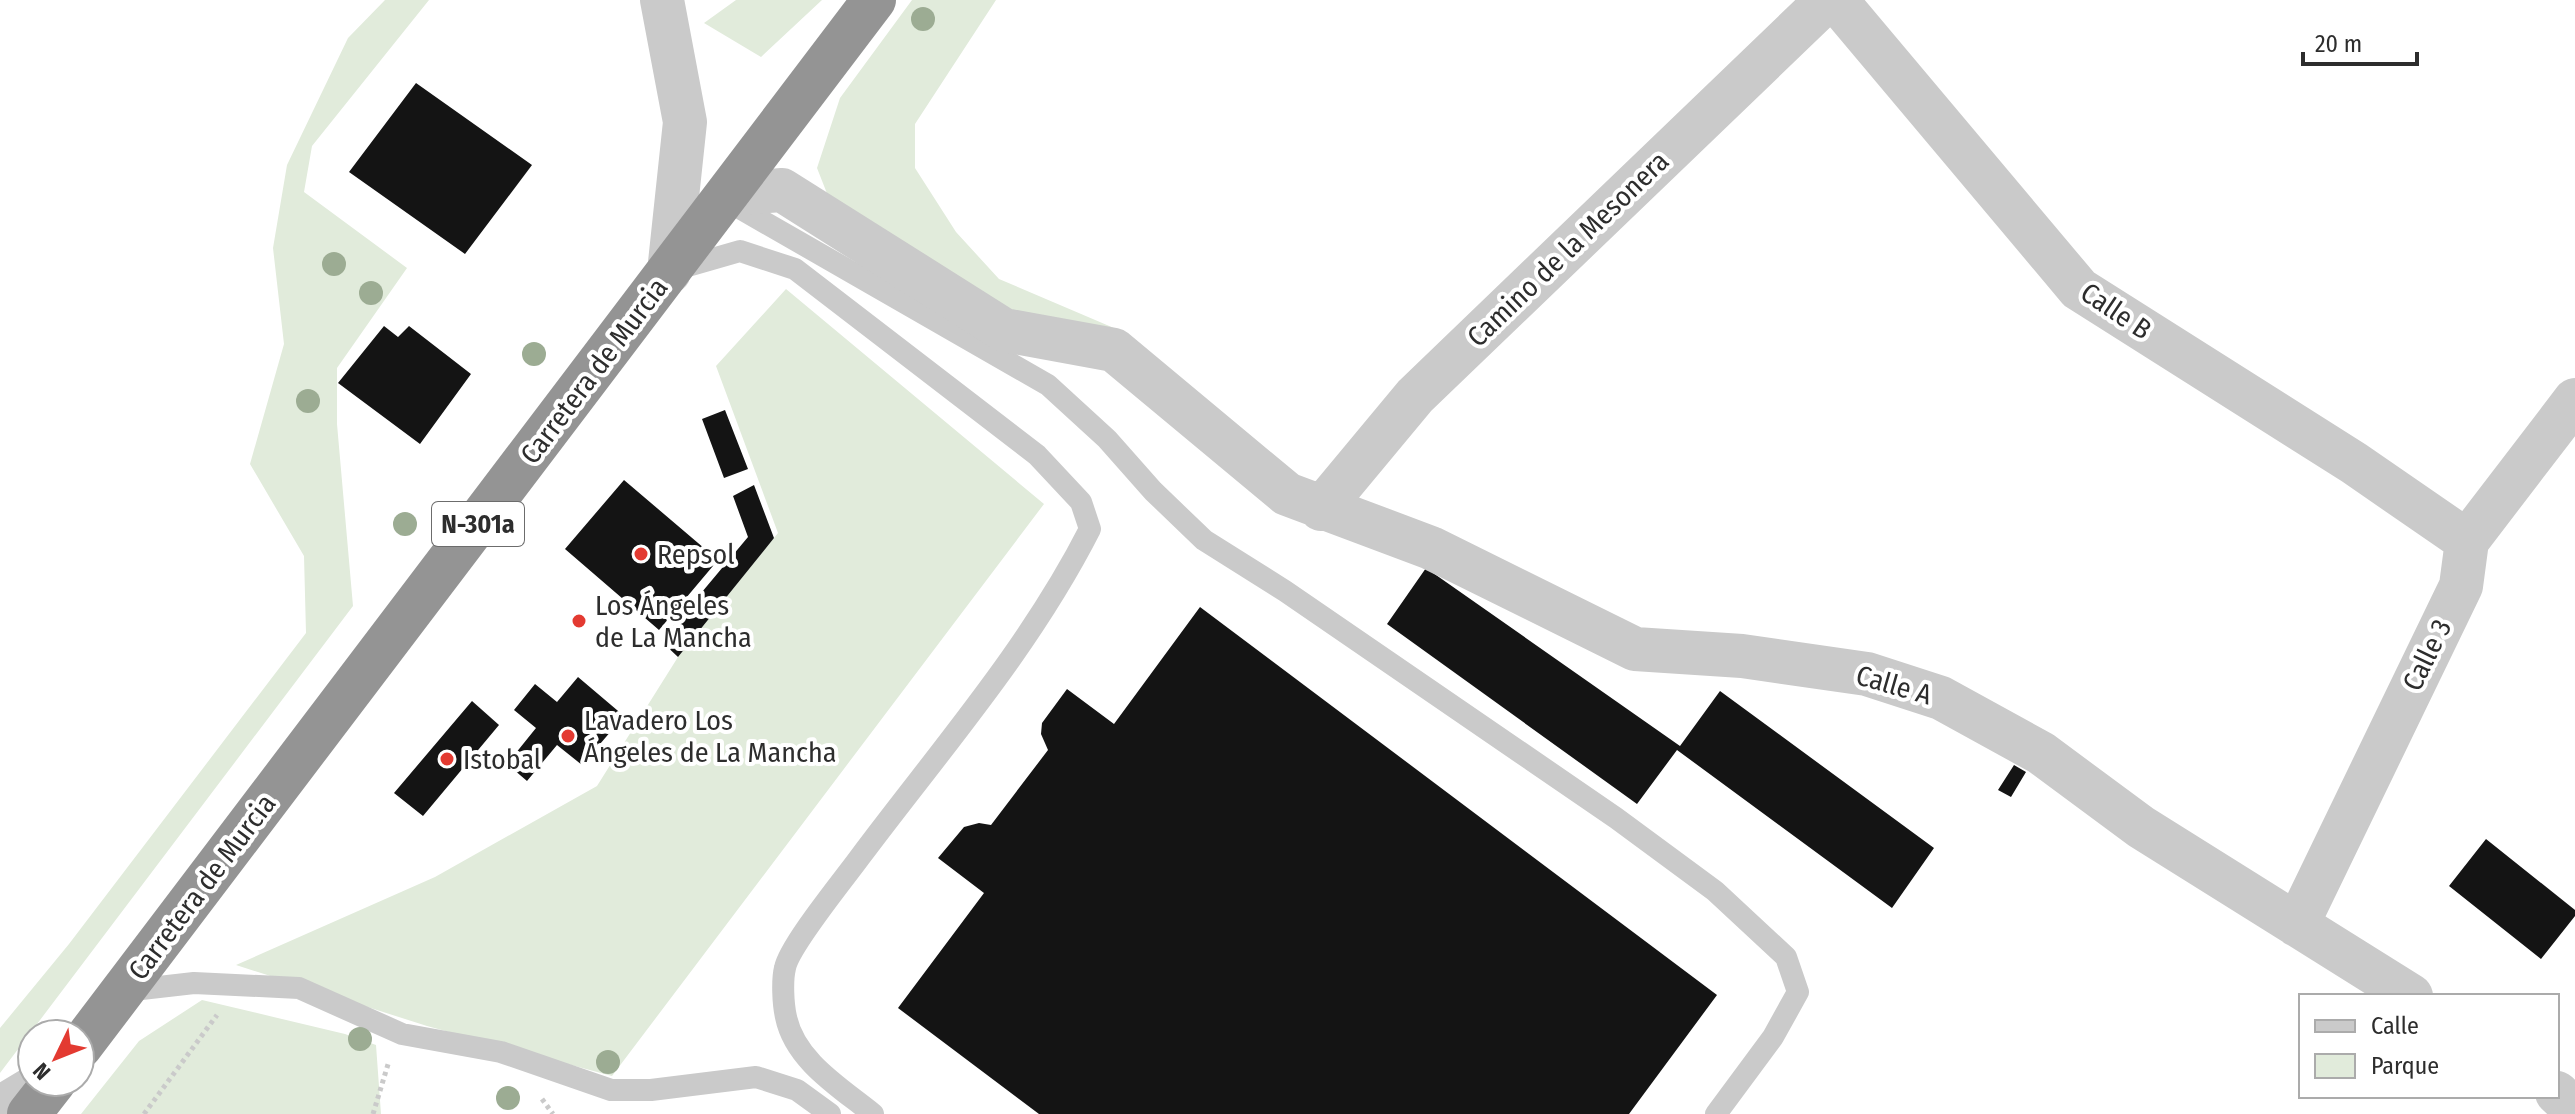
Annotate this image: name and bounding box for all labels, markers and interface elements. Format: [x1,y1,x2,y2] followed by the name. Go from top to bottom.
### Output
[2303,16,2417,66] scale bar
[2315,30,2362,58] text: 20 m
[1461,144,1675,354] street label: Camino de la Mesonera
[513,272,675,470] street label: Carretera de Murcia
[2075,276,2157,346] street label: Calle B
[432,502,524,546] road number: N-301a
[657,538,735,571] place label: Repsol
[632,545,650,563] marker: Repsol
[595,589,752,654] place label: Los Ángeles de La Mancha
[570,612,588,630] marker: Los Ángeles de La Mancha
[2396,614,2458,696] street label: Calle 3
[1852,659,1936,712] street label: Calle A
[584,704,836,769] place label: Lavadero Los Ángeles de La Mancha
[559,727,577,745] marker: Lavadero Los Ángeles de La Mancha
[463,743,541,776] place label: Istobal
[438,750,456,768] marker: Istobal
[121,788,283,986] street label: Carretera de Murcia
[2299,994,2559,1098] legend
[2371,1012,2419,1040] text: Calle
[16,1018,96,1098] north arrow
[2371,1052,2439,1080] text: Parque
[27,1057,56,1085] text: N

